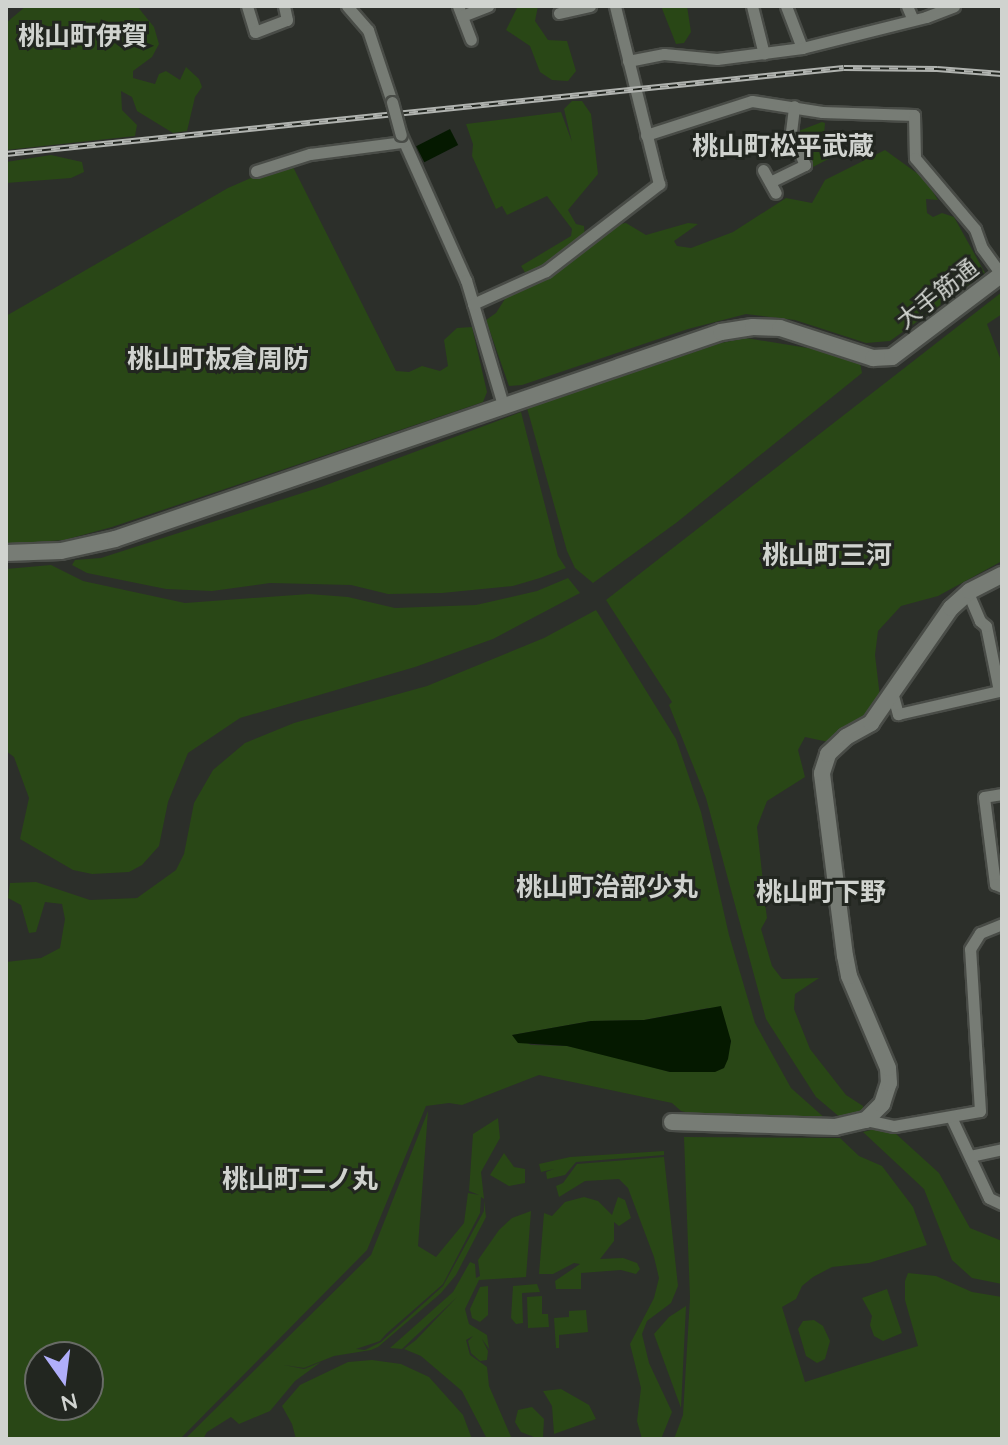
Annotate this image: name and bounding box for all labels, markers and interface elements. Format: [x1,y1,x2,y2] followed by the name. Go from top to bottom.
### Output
[18,20,148,52] district label: 桃山町伊賀
[692,130,874,162] district label: 桃山町松平武蔵
[890,253,984,335] street label: 大手筋通
[127,343,309,375] district label: 桃山町板倉周防
[762,539,892,571] district label: 桃山町三河
[516,871,698,903] district label: 桃山町治部少丸
[756,876,886,908] district label: 桃山町下野
[222,1163,378,1195] district label: 桃山町二ノ丸
[24,1341,104,1421] north arrow
[58,1387,81,1418] text: N

